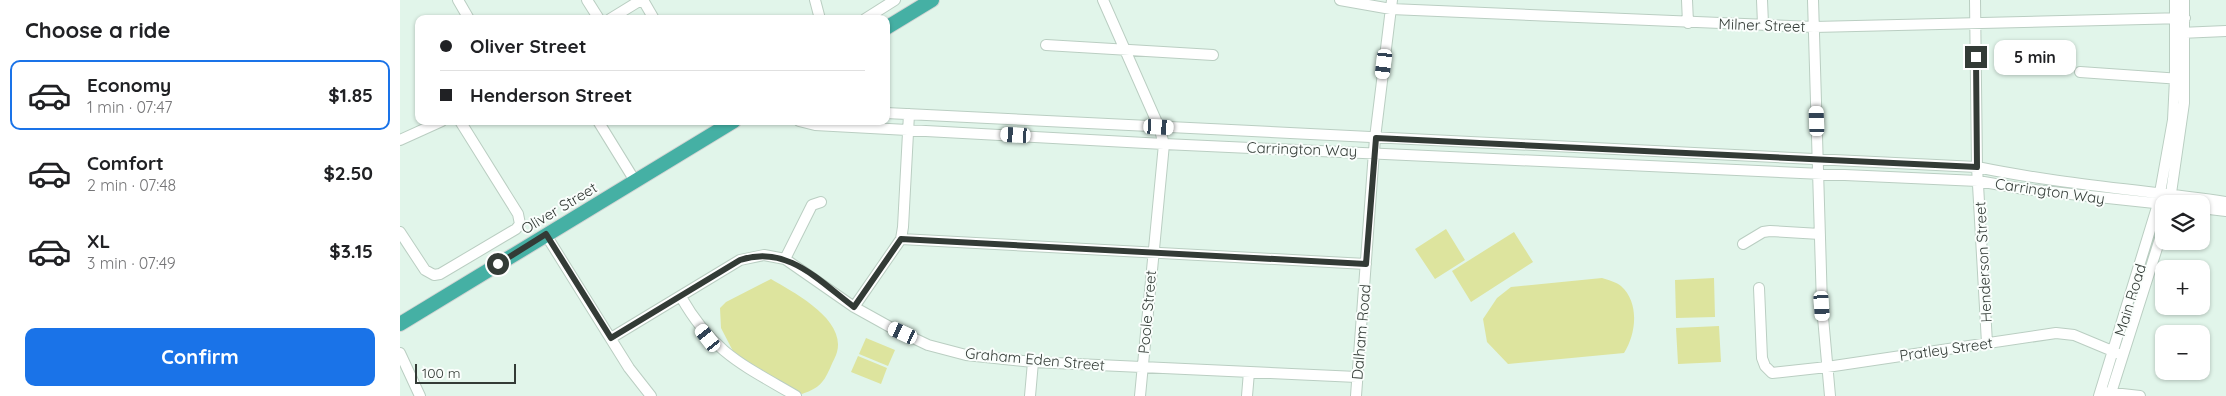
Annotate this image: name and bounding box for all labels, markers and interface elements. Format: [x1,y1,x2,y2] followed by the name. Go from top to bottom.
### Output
[1718,14,1806,36] street label: Milner Street
[25,16,170,44] text: Choose a ride
[470,34,587,58] text: Oliver Street
[1994,40,2076,74] callout: 5 min
[1965,46,1987,68] route end
[2014,47,2056,67] text: 5 min
[1374,48,1393,80] car
[27,73,72,118] icon: car
[87,73,171,97] text: Economy
[328,83,373,107] text: $1.85
[470,83,632,107] text: Henderson Street
[87,97,172,117] text: 1 min · 07:47
[1808,106,1825,136] car
[1143,119,1174,135] car
[1000,127,1031,143] car
[1246,138,1358,160] street label: Carrington Way
[27,151,72,196] icon: car
[87,151,164,175] text: Comfort
[324,161,373,185] text: $2.50
[1994,174,2106,208] street label: Carrington Way
[87,175,176,195] text: 2 min · 07:48
[518,178,600,238] street label: Oliver Street
[2155,195,2210,380] map controls
[2155,195,2210,250] button: layers
[1970,201,1996,323] street label: Henderson Street
[27,229,72,274] icon: car
[87,229,110,253] text: XL
[329,239,373,263] text: $3.15
[87,253,176,273] text: 3 min · 07:49
[487,253,509,275] route start
[2155,260,2210,315] button: +
[2110,262,2150,338] street label: Main Road
[1134,269,1160,355] street label: Poole Street
[1347,283,1375,381] street label: Dalham Road
[1813,291,1830,321] car
[886,320,919,346] car
[692,322,723,354] car
[2155,325,2210,380] button: −
[25,328,375,386] button: Confirm
[1898,333,1994,365] street label: Pratley Street
[964,343,1106,375] street label: Graham Eden Street
[415,361,516,384] scale bar
[422,364,460,382] text: 100 m

